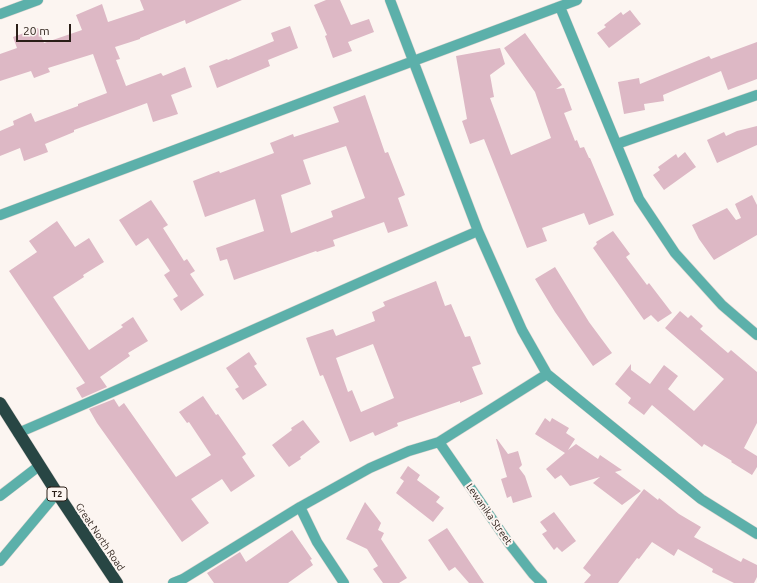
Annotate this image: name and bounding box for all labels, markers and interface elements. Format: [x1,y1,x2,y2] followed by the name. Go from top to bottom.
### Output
[18,16,73,42] scale bar
[23,24,50,37] text: 20 m
[463,481,515,547] street label: Lewanika Street
[47,487,67,501] road number: T2
[73,501,127,573] street label: Great North Road

